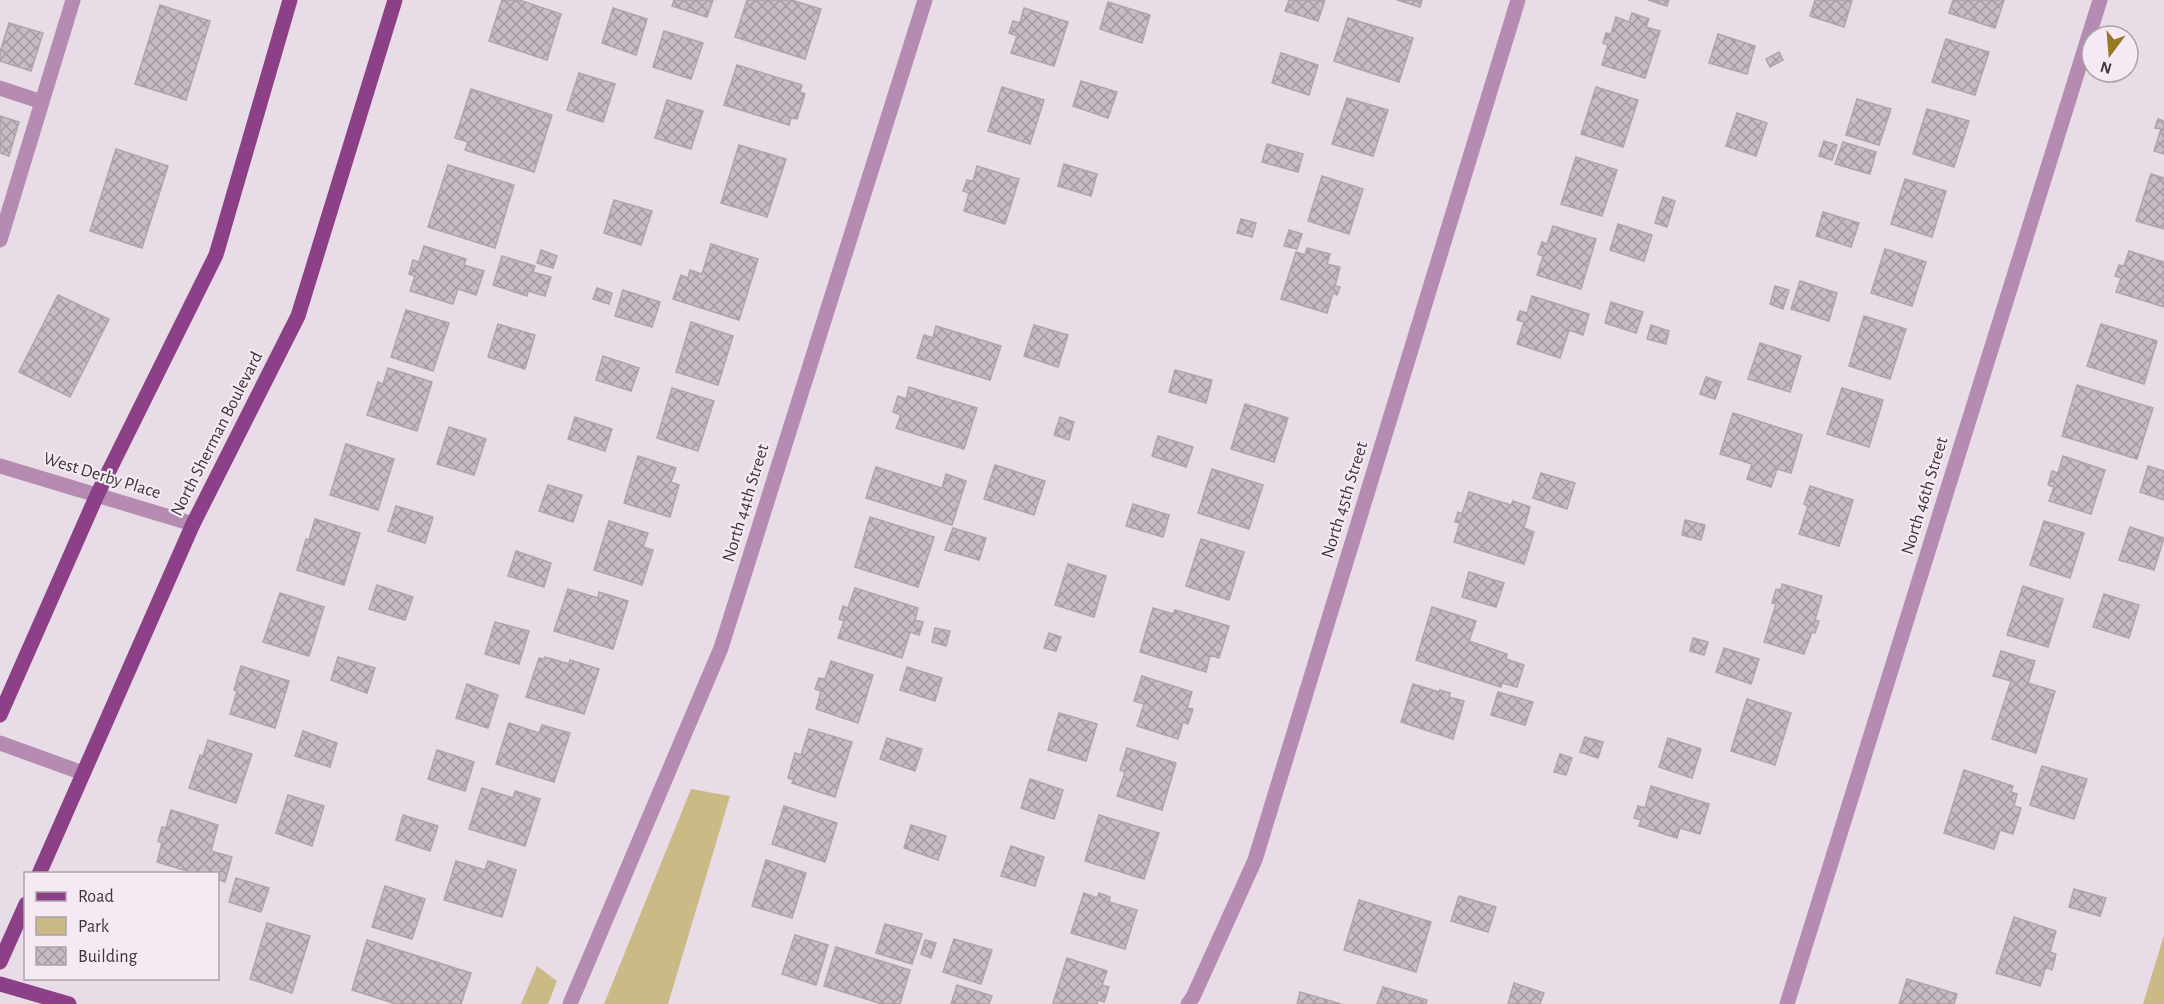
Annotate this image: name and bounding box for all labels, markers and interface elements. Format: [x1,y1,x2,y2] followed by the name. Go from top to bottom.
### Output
[2080,24,2140,84] north arrow
[2099,58,2114,77] text: N
[168,349,266,519] street label: North Sherman Boulevard
[1899,435,1952,557] street label: North 46th Street
[1319,439,1371,561] street label: North 45th Street
[720,442,773,564] street label: North 44th Street
[41,450,163,502] street label: West Derby Place
[24,872,219,980] legend
[78,888,114,906] text: Road
[78,918,110,936] text: Park
[78,948,138,966] text: Building

